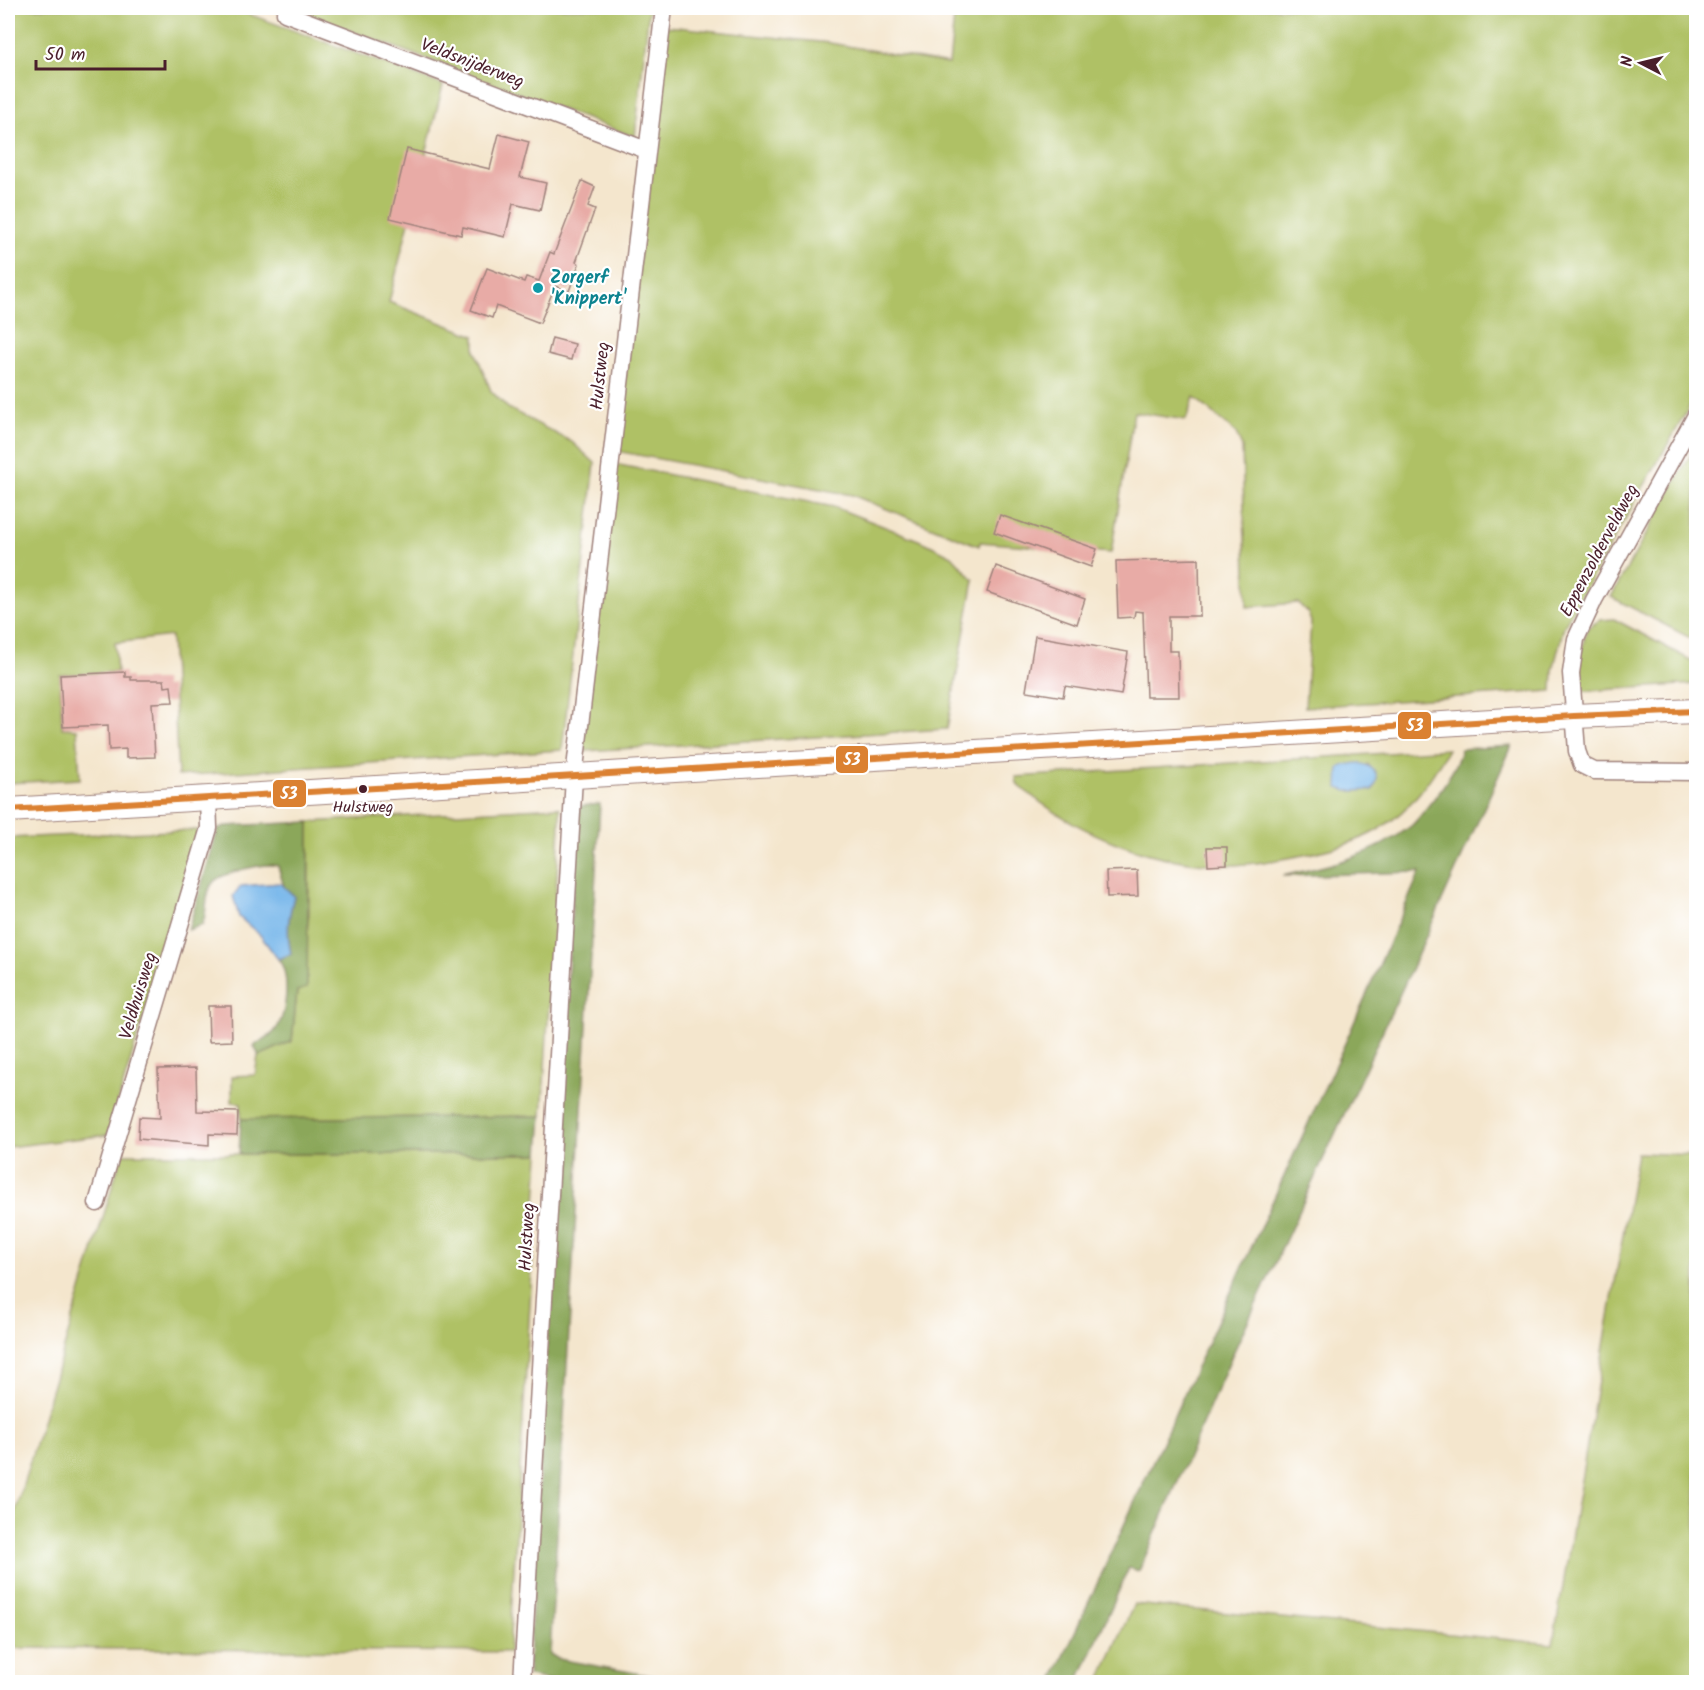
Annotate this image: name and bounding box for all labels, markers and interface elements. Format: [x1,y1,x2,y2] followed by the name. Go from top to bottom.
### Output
[416,31,528,97] street label: Veldsnijderweg
[36,33,165,71] scale bar
[1611,33,1671,93] north arrow
[45,41,85,70] text: 50 m
[1615,55,1641,68] text: N
[550,264,627,314] place label: Zorgerf 'Knippert'
[531,281,545,295] marker: Zorgerf 'Knippert'
[583,340,619,412] street label: Hulstweg
[1553,479,1647,623] street label: Eppenzolderveldweg
[1397,711,1432,740] line badge: 53
[1406,714,1424,739] text: 53
[835,745,869,774] line badge: 53
[843,748,861,773] text: 53
[272,779,307,808] line badge: 53
[280,782,298,807] text: 53
[357,783,369,795] marker: Hulstweg
[333,795,393,820] place label: Hulstweg
[112,949,166,1043] street label: Veldhuisweg
[512,1202,544,1272] street label: Hulstweg

